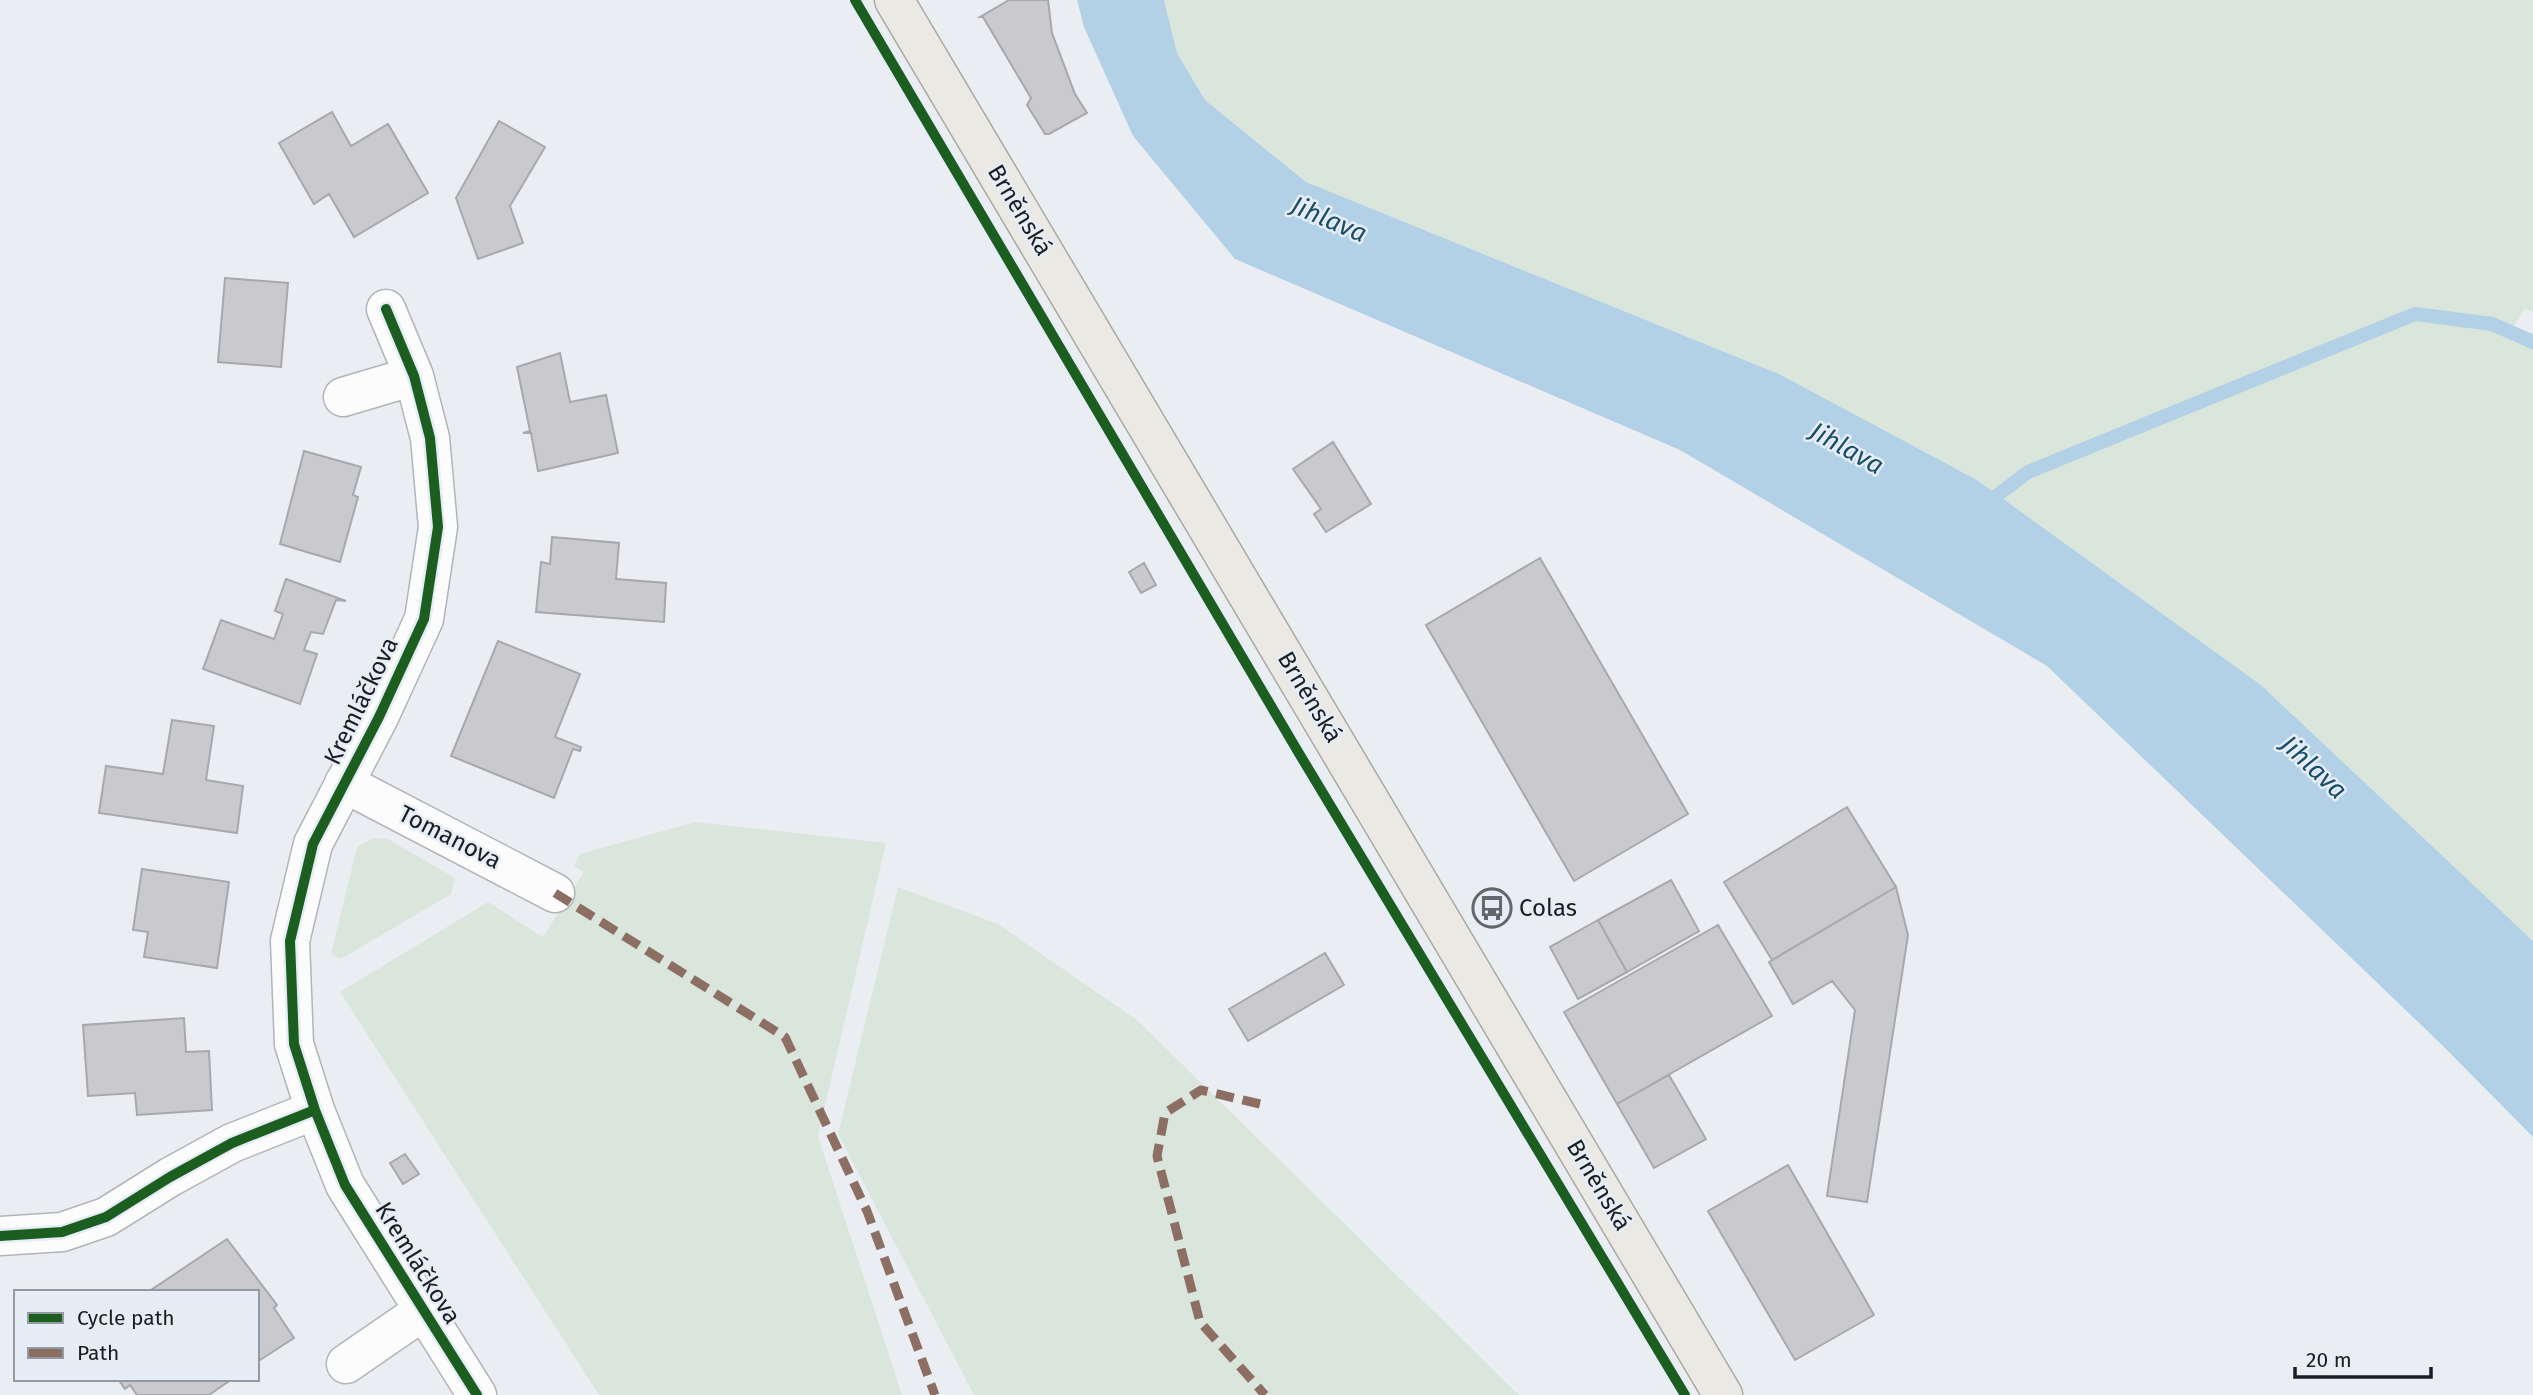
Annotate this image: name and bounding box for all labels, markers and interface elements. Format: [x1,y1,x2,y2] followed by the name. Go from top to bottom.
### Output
[982,159,1058,261] street label: Brněnská
[1284,189,1371,249] water label: Jihlava
[1803,415,1889,481] water label: Jihlava
[318,633,404,769] street label: Kremláčkova
[1272,646,1348,748] street label: Brněnská
[2273,728,2353,806] water label: Jihlava
[394,799,506,875] street label: Tomanova
[1471,887,1513,929] bus stop icon: Colas
[1519,894,1577,922] place label: Colas
[1561,1134,1637,1236] street label: Brněnská
[369,1197,467,1329] street label: Kremláčkova
[14,1290,259,1381] legend
[77,1305,175,1331] text: Cycle path
[2295,1336,2432,1380] scale bar
[77,1340,119,1366] text: Path
[2306,1347,2352,1373] text: 20 m

